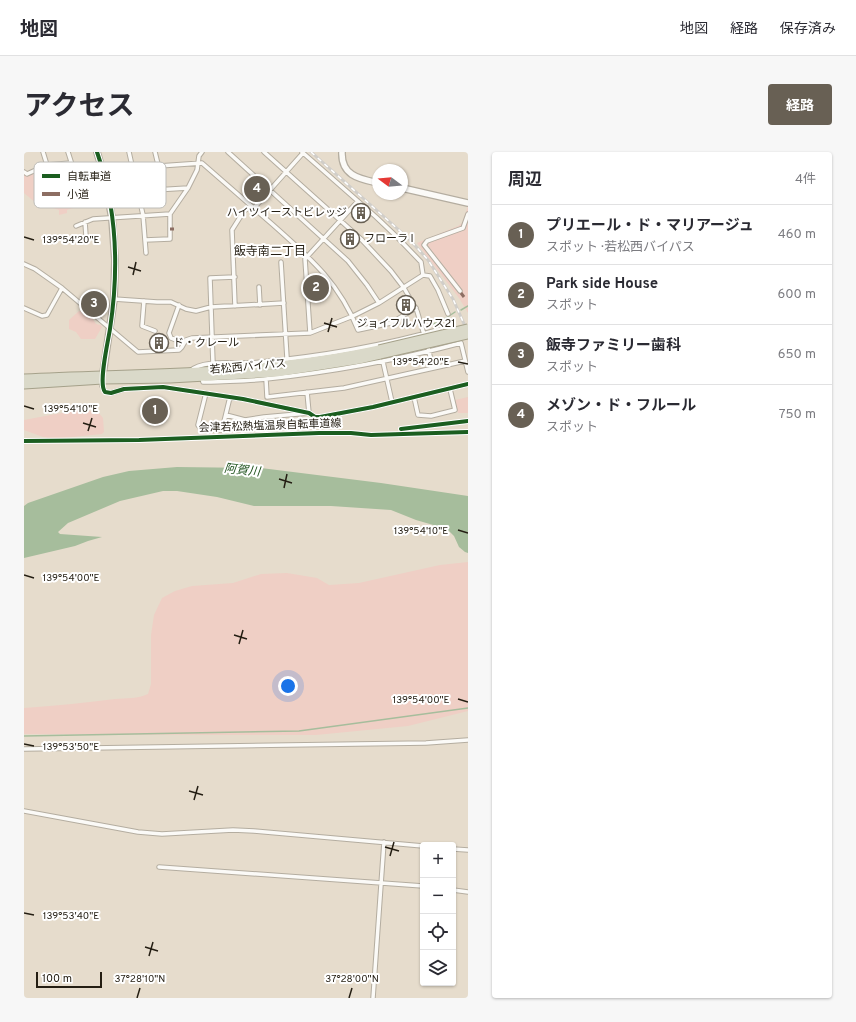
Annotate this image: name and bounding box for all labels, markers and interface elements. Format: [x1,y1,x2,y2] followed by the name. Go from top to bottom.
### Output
[20,18,58,42] text: 地図
[680,21,708,38] text: 地図
[730,21,758,38] text: 経路
[780,21,836,38] text: 保存済み
[768,84,832,125] button: 経路
[24,90,135,126] text: アクセス
[34,162,166,208] legend
[372,164,408,200] north arrow
[67,170,111,184] text: 自転車道
[508,170,542,192] text: 周辺
[795,172,816,188] text: 4件
[244,174,270,204] pin: 4
[67,188,89,202] text: 小道
[350,202,372,224] building icon: ハイツイーストビレッジ
[227,206,347,220] place label: ハイツイーストビレッジ
[546,217,754,236] text: プリエール・ド・マリアージュ
[518,227,524,243] text: 1
[778,227,816,243] text: 460 m
[339,228,361,250] building icon: フローラ I
[364,232,414,246] place label: フローラ I
[43,234,99,247] text: 139°54'20"E
[546,240,695,256] text: スポット · 若松西バイパス
[234,244,306,260] district label: 飯寺南二丁目
[303,273,329,303] pin: 2
[546,275,658,294] text: Park side House
[517,287,525,303] text: 2
[778,287,816,303] text: 600 m
[81,289,107,319] pin: 3
[395,294,417,316] building icon: ジョイフルハウス21
[546,298,598,314] text: スポット
[357,317,455,331] place label: ジョイフルハウス21
[148,332,170,354] building icon: ド・クレール
[173,336,239,350] place label: ド・クレール
[546,337,681,356] text: 飯寺ファミリー歯科
[517,347,525,363] text: 3
[778,347,816,363] text: 650 m
[393,356,449,369] text: 139°54'20"E
[209,357,287,377] street label: 若松西バイパス
[546,360,598,376] text: スポット
[142,396,168,426] pin: 1
[546,397,696,416] text: メゾン・ド・フルール
[44,403,98,416] text: 139°54'10"E
[517,407,525,423] text: 4
[779,407,816,423] text: 750 m
[198,417,342,435] street label: 会津若松熱塩温泉自転車道線
[546,420,598,436] text: スポット
[223,461,263,481] water label: 阿賀川
[394,525,448,538] text: 139°54'10"E
[42,572,100,585] text: 139°54'00"E
[278,676,298,696] your location
[392,694,450,707] text: 139°54'00"E
[43,741,99,754] text: 139°53'50"E
[420,842,456,986] map controls
[420,842,456,878] button: +
[420,878,456,914] button: −
[43,910,99,923] text: 139°53'40"E
[420,914,456,950] button: locate
[420,950,456,986] button: layers
[36,970,102,989] scale bar
[42,972,72,986] text: 100 m
[115,973,165,986] text: 37°28'10"N
[325,973,379,986] text: 37°28'00"N

